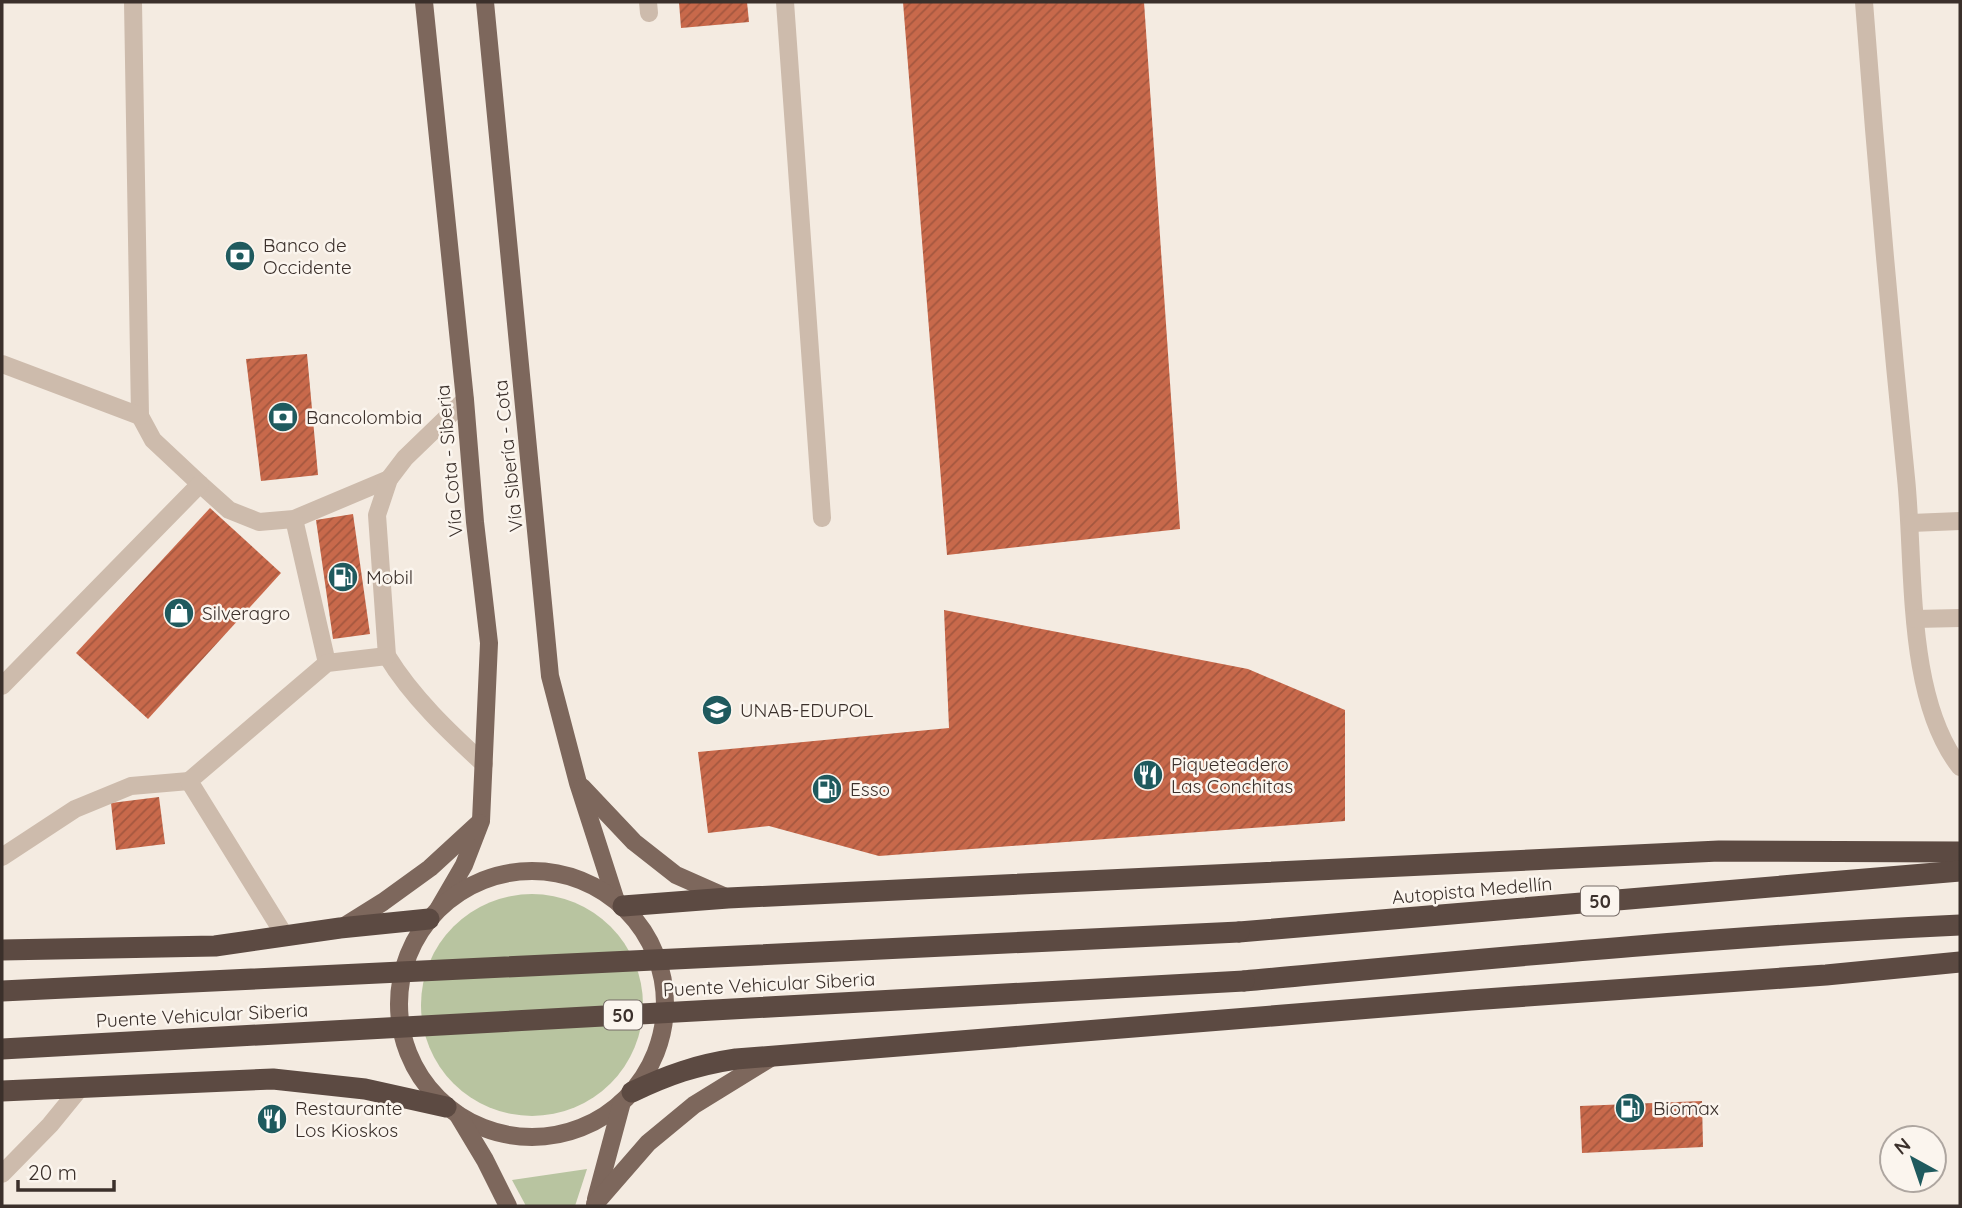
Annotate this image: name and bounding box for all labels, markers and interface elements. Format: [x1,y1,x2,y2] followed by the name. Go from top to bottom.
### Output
[263,233,352,279] place label: Banco de Occidente
[223,239,257,273] bank icon: Banco de Occidente
[488,379,528,533] street label: Vía Sibería - Cota
[430,384,468,538] street label: Vía Cota - Siberia
[266,400,300,434] bank icon: Bancolombia
[306,405,422,429] place label: Bancolombia
[326,560,360,594] fuel station icon: Mobil
[366,565,413,589] place label: Mobil
[162,596,196,630] shop icon: Silveragro
[202,601,290,625] place label: Silveragro
[700,693,734,727] school or university icon: UNAB-EDUPOL
[740,698,873,722] place label: UNAB-EDUPOL
[1171,752,1293,798] place label: Piqueteadero Las Conchitas
[1131,758,1165,792] restaurant icon: Piqueteadero Las Conchitas
[810,772,844,806] fuel station icon: Esso
[850,777,890,801] place label: Esso
[1391,871,1553,909] street label: Autopista Medellín
[1581,887,1619,916] road number: 50
[662,966,876,1002] street label: Puente Vehicular Siberia
[95,997,309,1033] street label: Puente Vehicular Siberia
[604,1000,642,1030] road number: 50
[1613,1091,1647,1125] fuel station icon: Biomax
[295,1096,403,1142] place label: Restaurante Los Kioskos
[1653,1096,1719,1120] place label: Biomax
[255,1102,289,1136] restaurant icon: Restaurante Los Kioskos
[1878,1124,1948,1194] north arrow
[1889,1132,1915,1160] text: N
[18,1148,114,1192] scale bar
[28,1159,77,1185] text: 20 m

